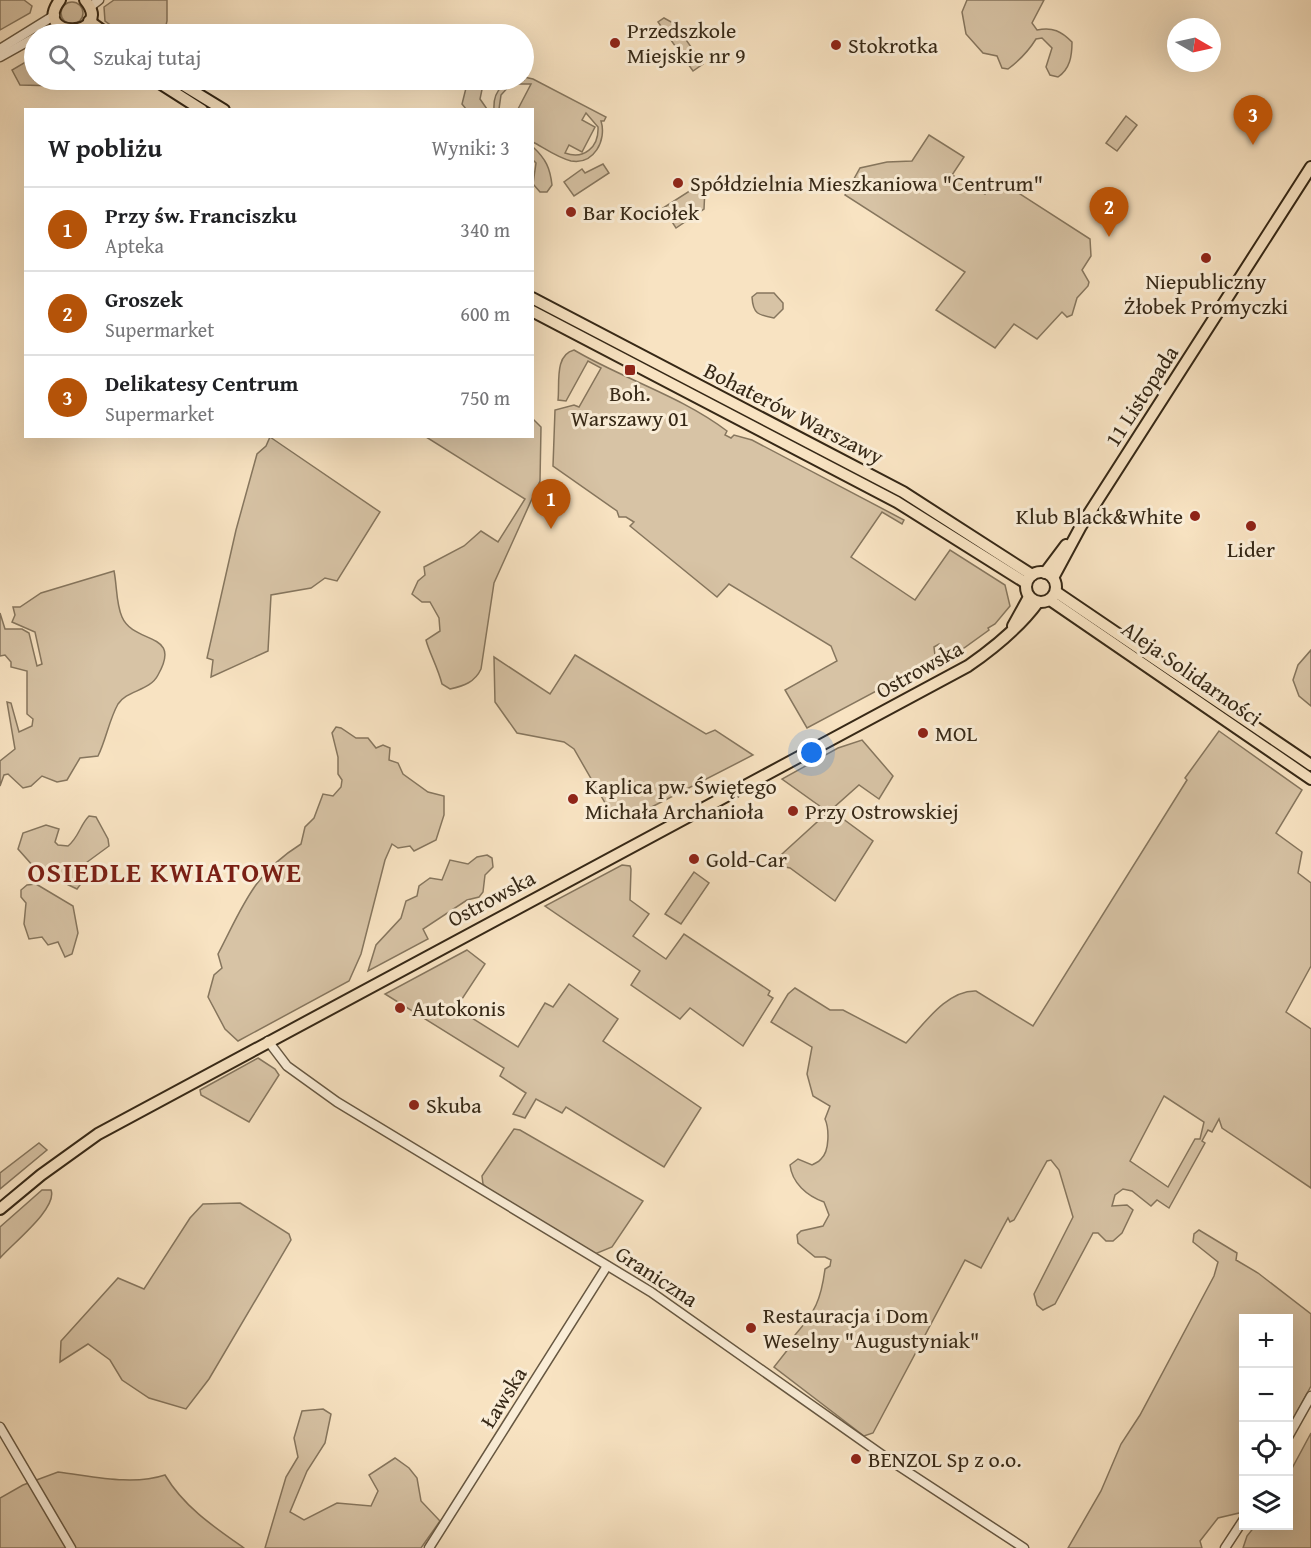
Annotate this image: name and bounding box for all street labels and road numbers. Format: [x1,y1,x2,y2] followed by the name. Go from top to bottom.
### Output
[1096,339,1186,453] street label: 11 Listopada
[699,354,889,472] street label: Bohaterów Warszawy
[1115,613,1269,733] street label: Aleja Solidarności
[870,632,969,706] street label: Ostrowska
[441,861,541,935] street label: Ostrowska
[609,1237,705,1315] street label: Graniczna
[472,1360,535,1434] street label: Ławska

